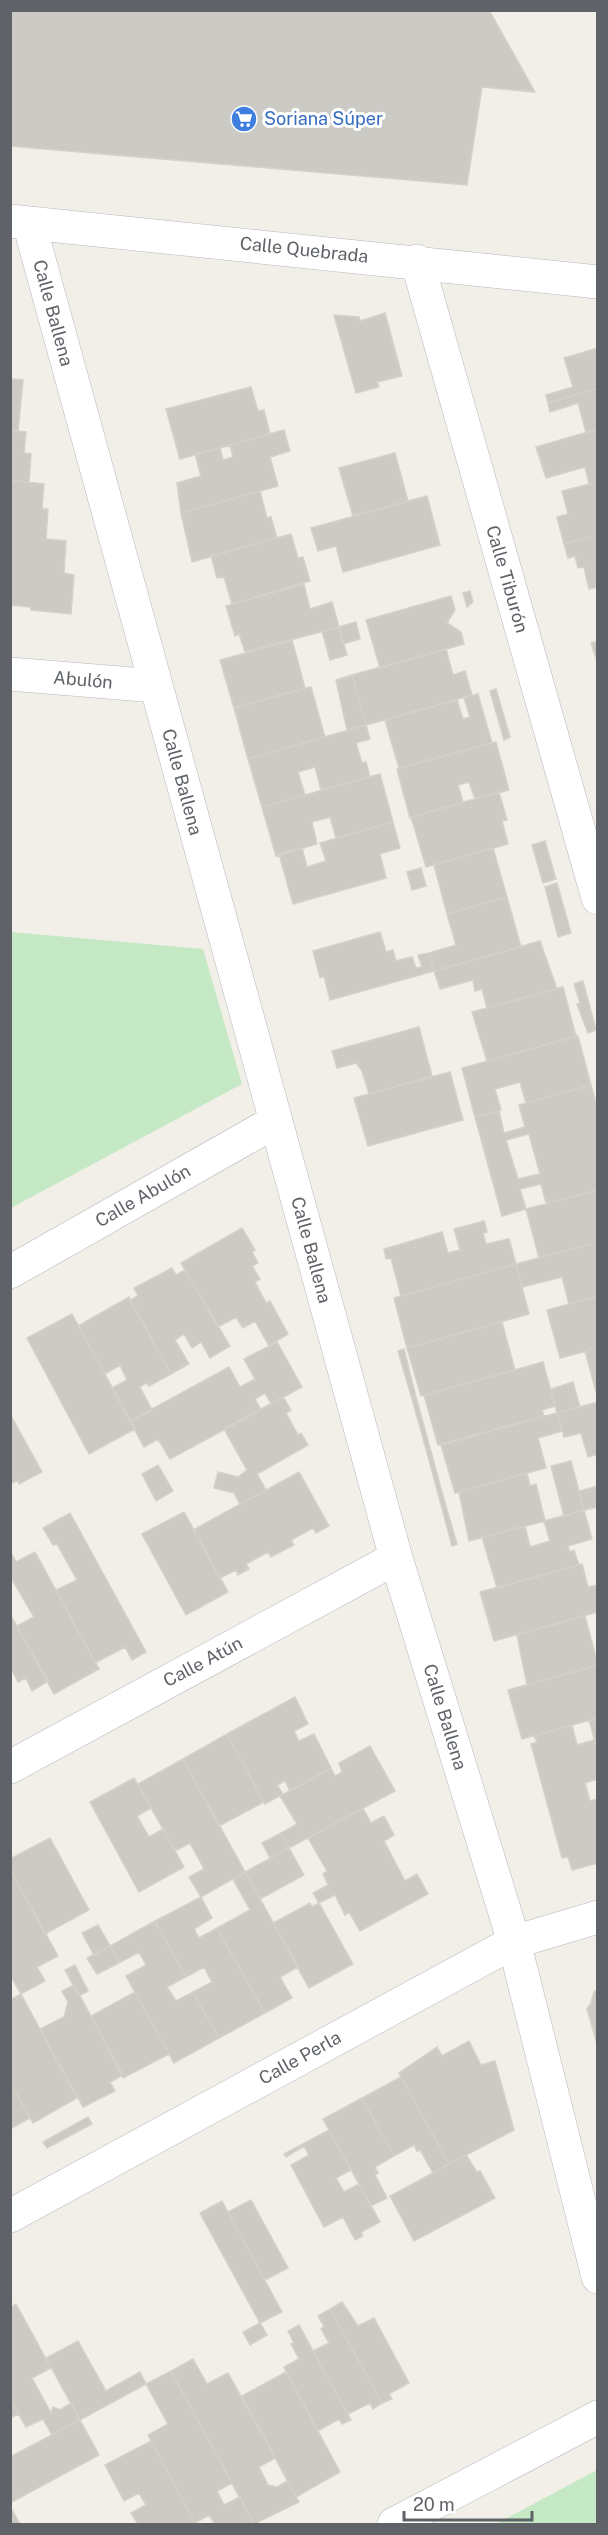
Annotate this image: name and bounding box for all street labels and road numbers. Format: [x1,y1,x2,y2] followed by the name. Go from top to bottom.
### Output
[239,232,369,267] street label: Calle Quebrada
[29,257,78,369] street label: Calle Ballena
[482,523,533,635] street label: Calle Tiburón
[52,666,114,693] street label: Abulón
[158,726,207,838] street label: Calle Ballena
[91,1160,194,1231] street label: Calle Abulón
[287,1194,336,1306] street label: Calle Ballena
[160,1632,246,1691] street label: Calle Atún
[419,1661,472,1772] street label: Calle Ballena
[255,2026,345,2089] street label: Calle Perla

